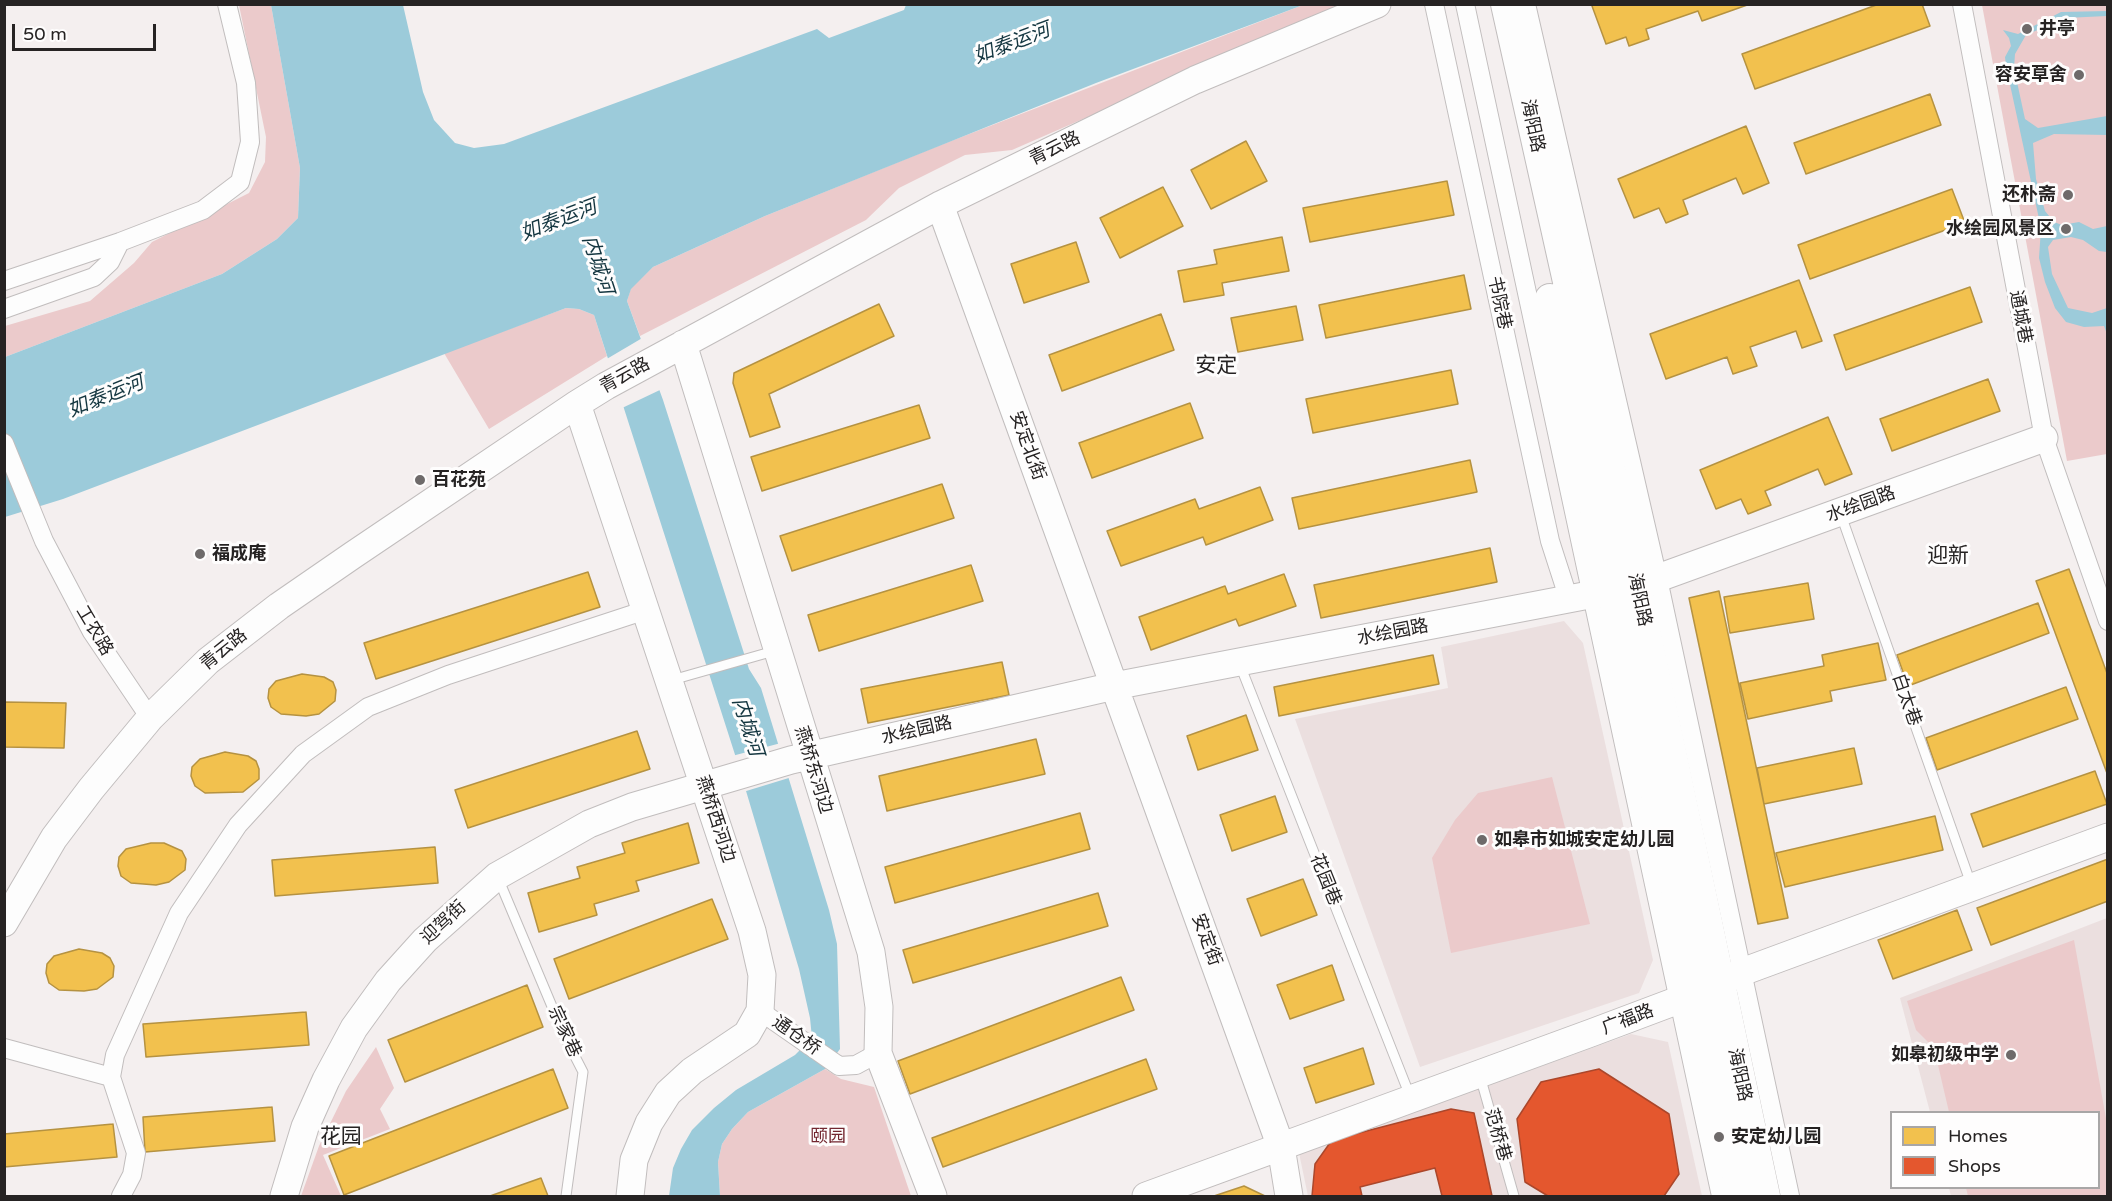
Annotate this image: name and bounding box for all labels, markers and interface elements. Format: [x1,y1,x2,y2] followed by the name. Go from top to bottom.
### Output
[15,12,159,50] scale bar
[970,18,1054,70] water label: 如泰运河
[2039,18,2075,40] place label: 井亭
[2020,22,2034,36] marker: 井亭
[23,23,67,45] text: 50 m
[1995,64,2067,86] place label: 容安草舍
[2072,68,2086,82] marker: 容安草舍
[1516,97,1548,155] street label: 海阳路
[1026,127,1084,171] street label: 青云路
[2002,184,2056,206] place label: 还朴斋
[2061,188,2075,202] marker: 还朴斋
[517,195,601,247] water label: 如泰运河
[1946,218,2054,240] place label: 水绘园风景区
[2059,222,2073,236] marker: 水绘园风景区
[576,233,618,297] water label: 内城河
[1483,274,1515,332] street label: 书院巷
[2004,288,2036,346] street label: 通城巷
[596,353,654,399] street label: 青云路
[1195,353,1237,379] district label: 安定
[64,371,148,423] water label: 如泰运河
[1005,408,1049,484] street label: 安定北街
[432,469,486,491] place label: 百花苑
[413,473,427,487] marker: 百花苑
[1823,483,1899,527] street label: 水绘园路
[212,543,266,565] place label: 福成庵
[1927,543,1969,569] district label: 迎新
[193,547,207,561] marker: 福成庵
[1623,571,1655,629] street label: 海阳路
[71,602,117,660] street label: 工农路
[1356,616,1430,650] street label: 水绘园路
[196,625,252,675] street label: 青云路
[1887,671,1925,729] street label: 白太巷
[726,695,768,759] water label: 内城河
[879,712,955,750] street label: 水绘园路
[790,724,836,816] street label: 燕桥东河边
[691,773,739,865] street label: 燕桥西河边
[1494,829,1674,851] place label: 如皋市如城安定幼儿园
[1475,833,1489,847] marker: 如皋市如城安定幼儿园
[1305,851,1345,909] street label: 花园巷
[417,897,471,949] street label: 迎驾街
[1187,911,1225,969] street label: 安定街
[1599,1000,1657,1040] street label: 广福路
[543,1003,585,1061] street label: 宗家巷
[768,1012,824,1060] street label: 通仓桥
[1891,1044,1999,1066] place label: 如皋初级中学
[1723,1046,1755,1104] street label: 海阳路
[2004,1048,2018,1062] marker: 如皋初级中学
[1479,1106,1515,1164] street label: 范桥巷
[1890,1111,2100,1189] legend
[320,1124,362,1150] district label: 花园
[1948,1125,2008,1147] text: Homes
[810,1126,846,1148] park label: 颐园
[1731,1126,1821,1148] place label: 安定幼儿园
[1712,1130,1726,1144] marker: 安定幼儿园
[1948,1155,2001,1177] text: Shops

